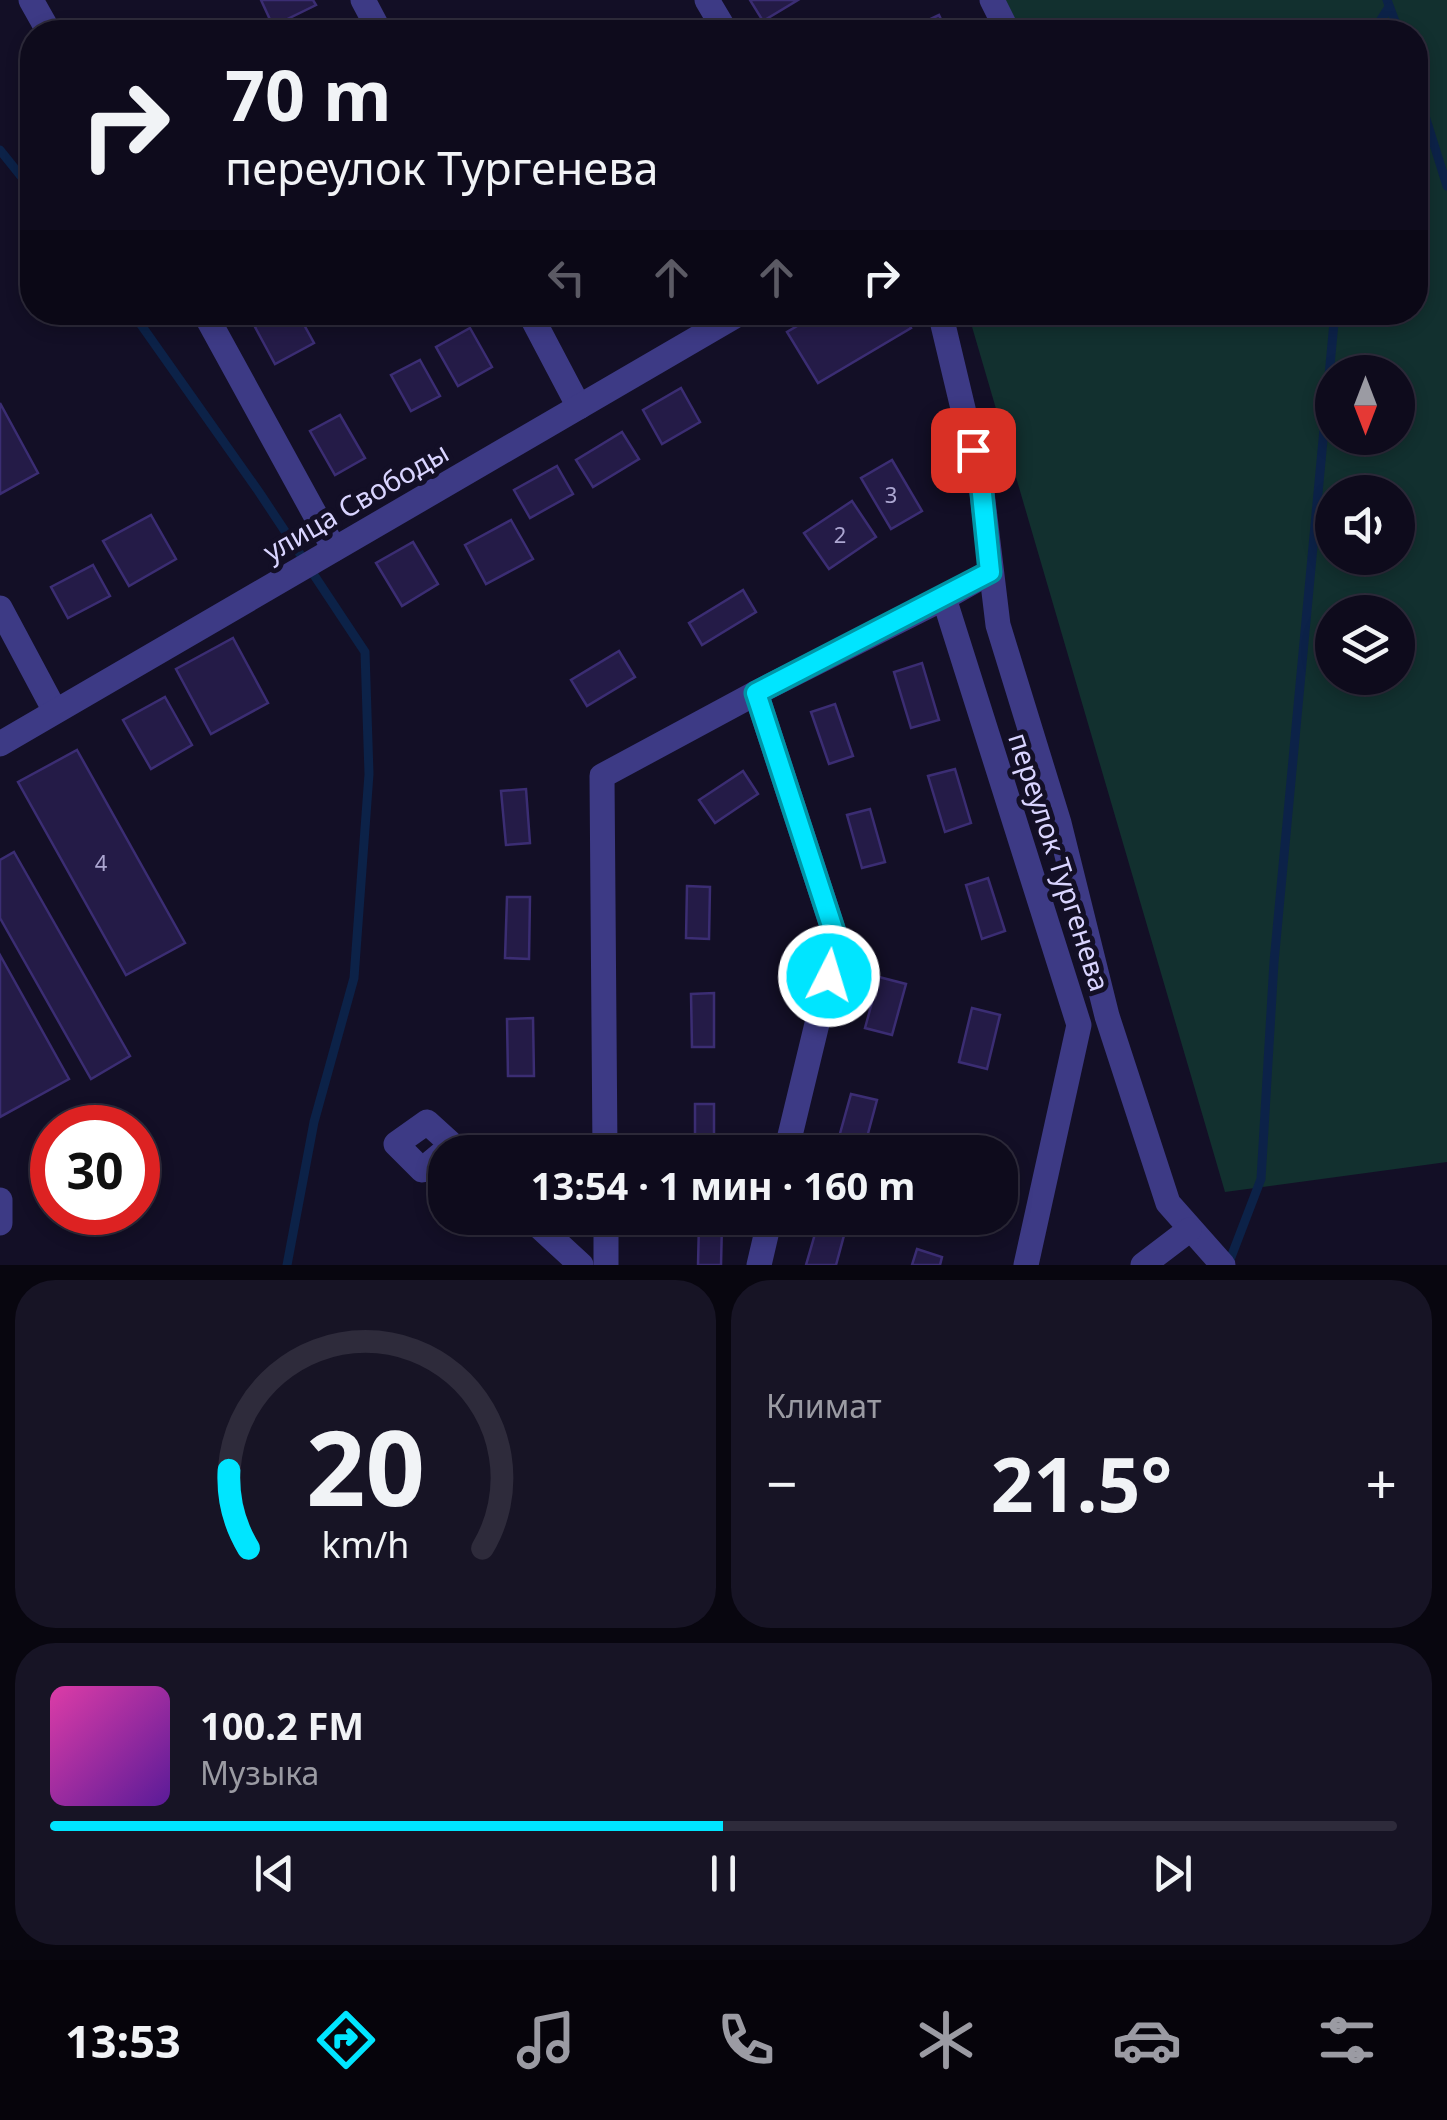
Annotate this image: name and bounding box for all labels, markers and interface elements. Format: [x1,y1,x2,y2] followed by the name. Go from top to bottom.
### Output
[225,46,392,142] text: 70 m
[60,60,190,190] icon: right
[225,137,659,198] text: переулок Тургенева
[539,250,594,305] icon: left
[644,250,699,305] icon: ahead
[749,250,804,305] icon: ahead
[854,250,909,305] icon: right
[1315,355,1415,455] north arrow
[1315,355,1415,695] map controls
[931,408,1016,493] pin
[946,423,1001,478] icon: arrive
[256,433,455,570] street label: улица Свободы
[1315,475,1415,575] button: sound
[885,479,897,509] house number: 3
[834,519,846,549] house number: 2
[1315,595,1415,695] button: layers
[1000,728,1120,996] street label: переулок Тургенева
[95,847,108,877] house number: 4
[777,924,881,1028] position arrow
[30,1105,160,1235] speed limit sign: 30
[531,1159,915,1211] text: 13:54 · 1 мин · 160 m
[766,1384,882,1427] text: Климат
[306,1395,425,1536] text: 20
[991,1432,1172,1534] text: 21.5°
[766,1445,797,1520] text: −
[1366,1445,1397,1520] text: +
[322,1520,409,1568] text: km/h
[200,1699,364,1751] text: 100.2 FM
[200,1751,319,1794] text: Музыка
[247,1846,302,1901] icon: previous
[696,1846,751,1901] icon: pause
[1145,1846,1200,1901] icon: next
[311,2005,381,2075] icon: directions
[511,2005,581,2075] icon: music
[711,2005,781,2075] icon: phone
[911,2005,981,2075] icon: climate
[1112,2005,1182,2075] icon: car
[1312,2005,1382,2075] icon: filters
[65,2010,181,2071] text: 13:53

